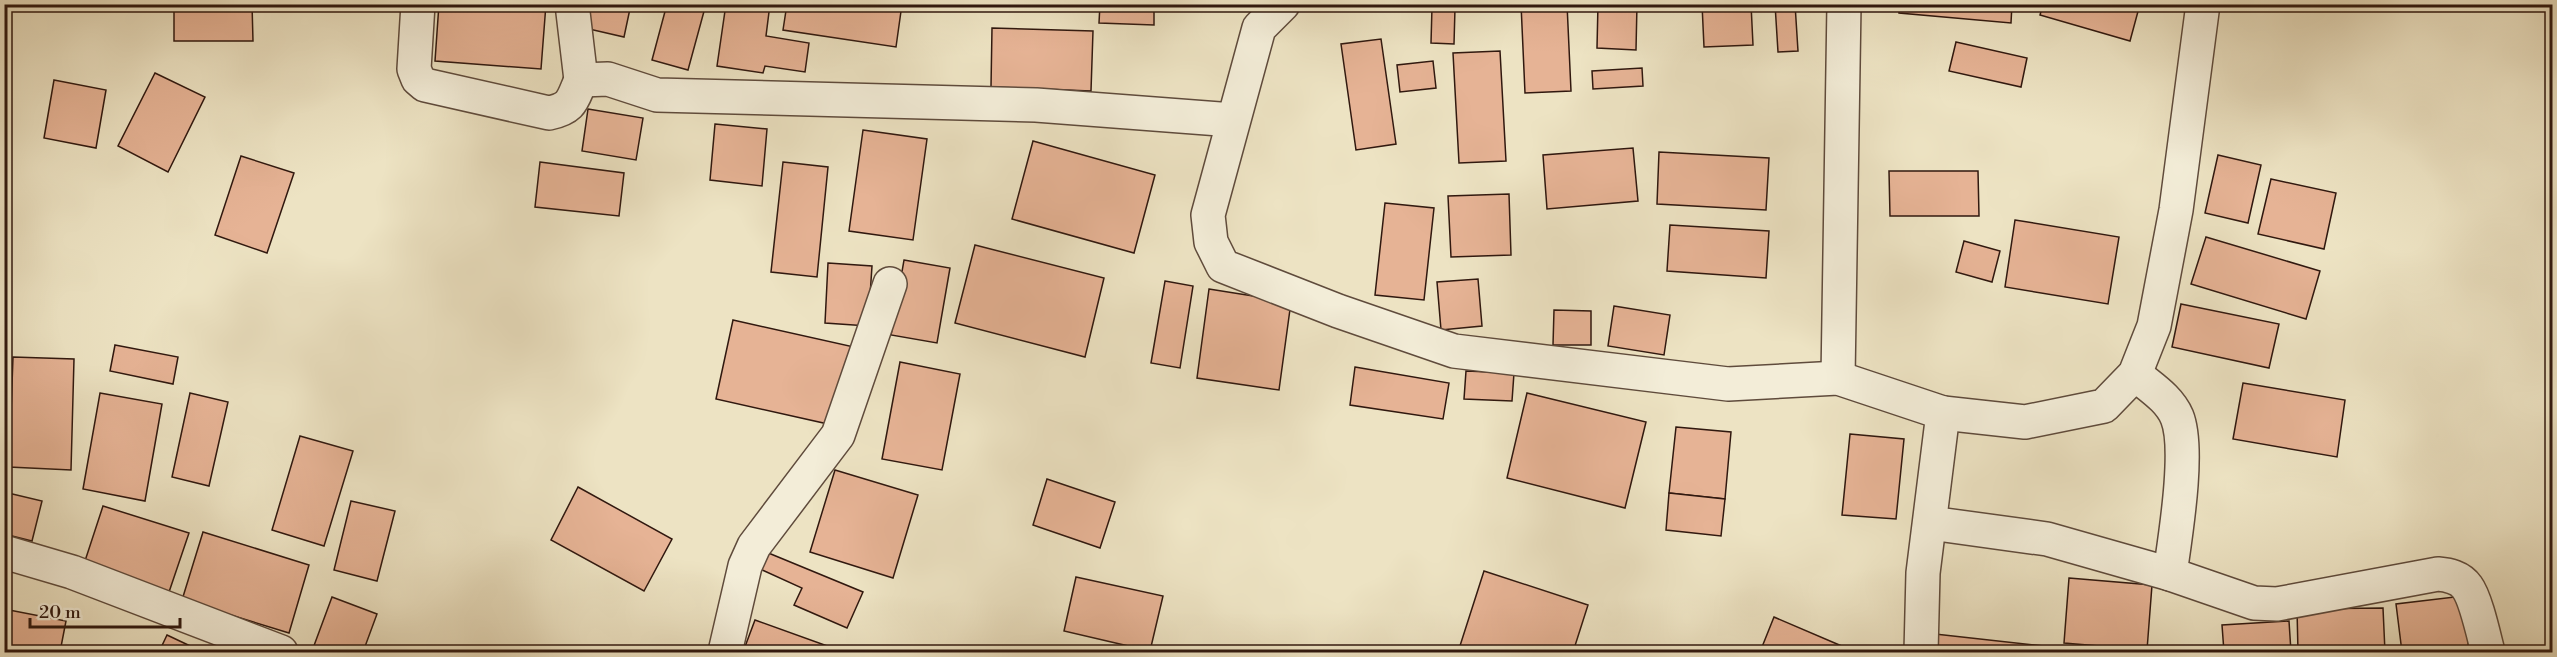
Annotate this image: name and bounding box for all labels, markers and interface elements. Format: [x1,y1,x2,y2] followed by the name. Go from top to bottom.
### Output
[30,591,180,629] scale bar
[39,601,81,624] text: 20 m

